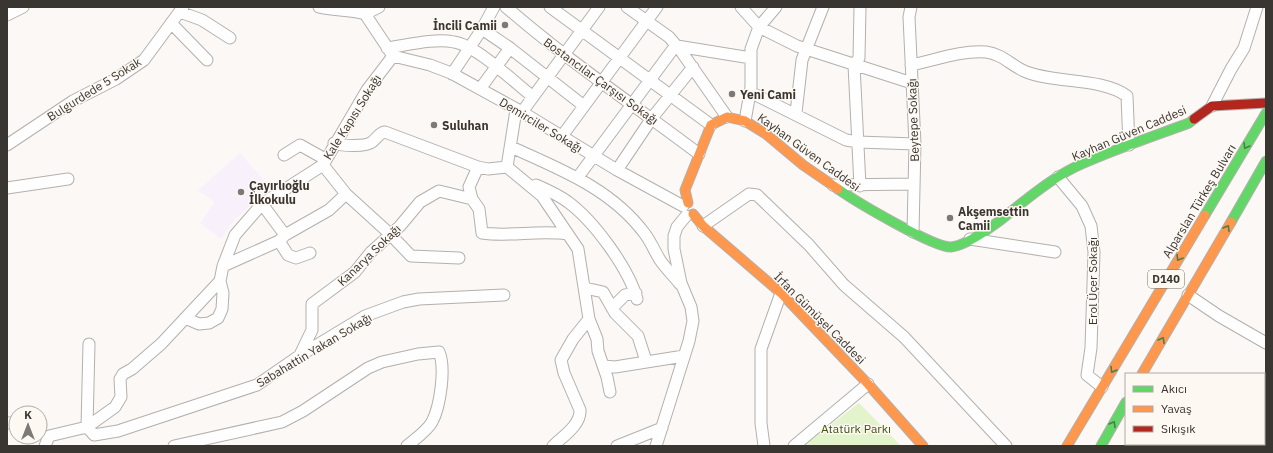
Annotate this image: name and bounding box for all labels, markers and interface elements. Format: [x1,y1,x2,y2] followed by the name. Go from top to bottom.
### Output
[433,18,497,33] place label: İncili Camii
[500,20,510,30] marker: İncili Camii
[541,34,661,128] street label: Bostancılar Çarşısı Sokağı
[44,54,144,124] street label: Bulgurdede 5 Sokak
[320,72,384,162] street label: Kale Kapısı Sokağı
[904,78,922,162] street label: Beytepe Sokağı
[740,87,796,102] place label: Yeni Cami
[727,89,737,99] marker: Yeni Cami
[497,94,585,156] street label: Demirciler Sokağı
[1069,102,1189,164] street label: Kayhan Güven Caddesi
[755,110,863,194] street label: Kayhan Güven Caddesi
[442,118,489,133] place label: Suluhan
[429,120,439,130] marker: Suluhan
[1159,141,1239,261] street label: Alparslan Türkeş Bulvarı
[1243,142,1251,149] one-way arrow
[249,178,310,207] place label: Çayırlıoğlu İlkokulu
[236,187,246,197] marker: Çayırlıoğlu İlkokulu
[958,204,1029,233] place label: Akşemsettin Camii
[945,213,955,223] marker: Akşemsettin Camii
[334,221,404,289] street label: Kanarya Sokağı
[1223,225,1230,232] one-way arrow
[1085,237,1100,325] street label: Erol Üçer Sokağı
[1177,254,1184,261] one-way arrow
[771,269,869,367] street label: İrfan Gümüşel Caddesi
[1148,270,1184,288] road number: D140
[254,310,374,390] street label: Sabahattin Yakan Sokağı
[1157,337,1164,344] one-way arrow
[1110,366,1117,373] one-way arrow
[1125,373,1265,445] legend
[1161,381,1187,396] text: Akıcı
[1161,401,1192,416] text: Yavaş
[8,405,48,445] north arrow
[24,408,32,422] text: K
[821,421,891,436] park label: Atatürk Parkı
[1109,421,1116,428] one-way arrow
[1161,421,1196,436] text: Sıkışık

